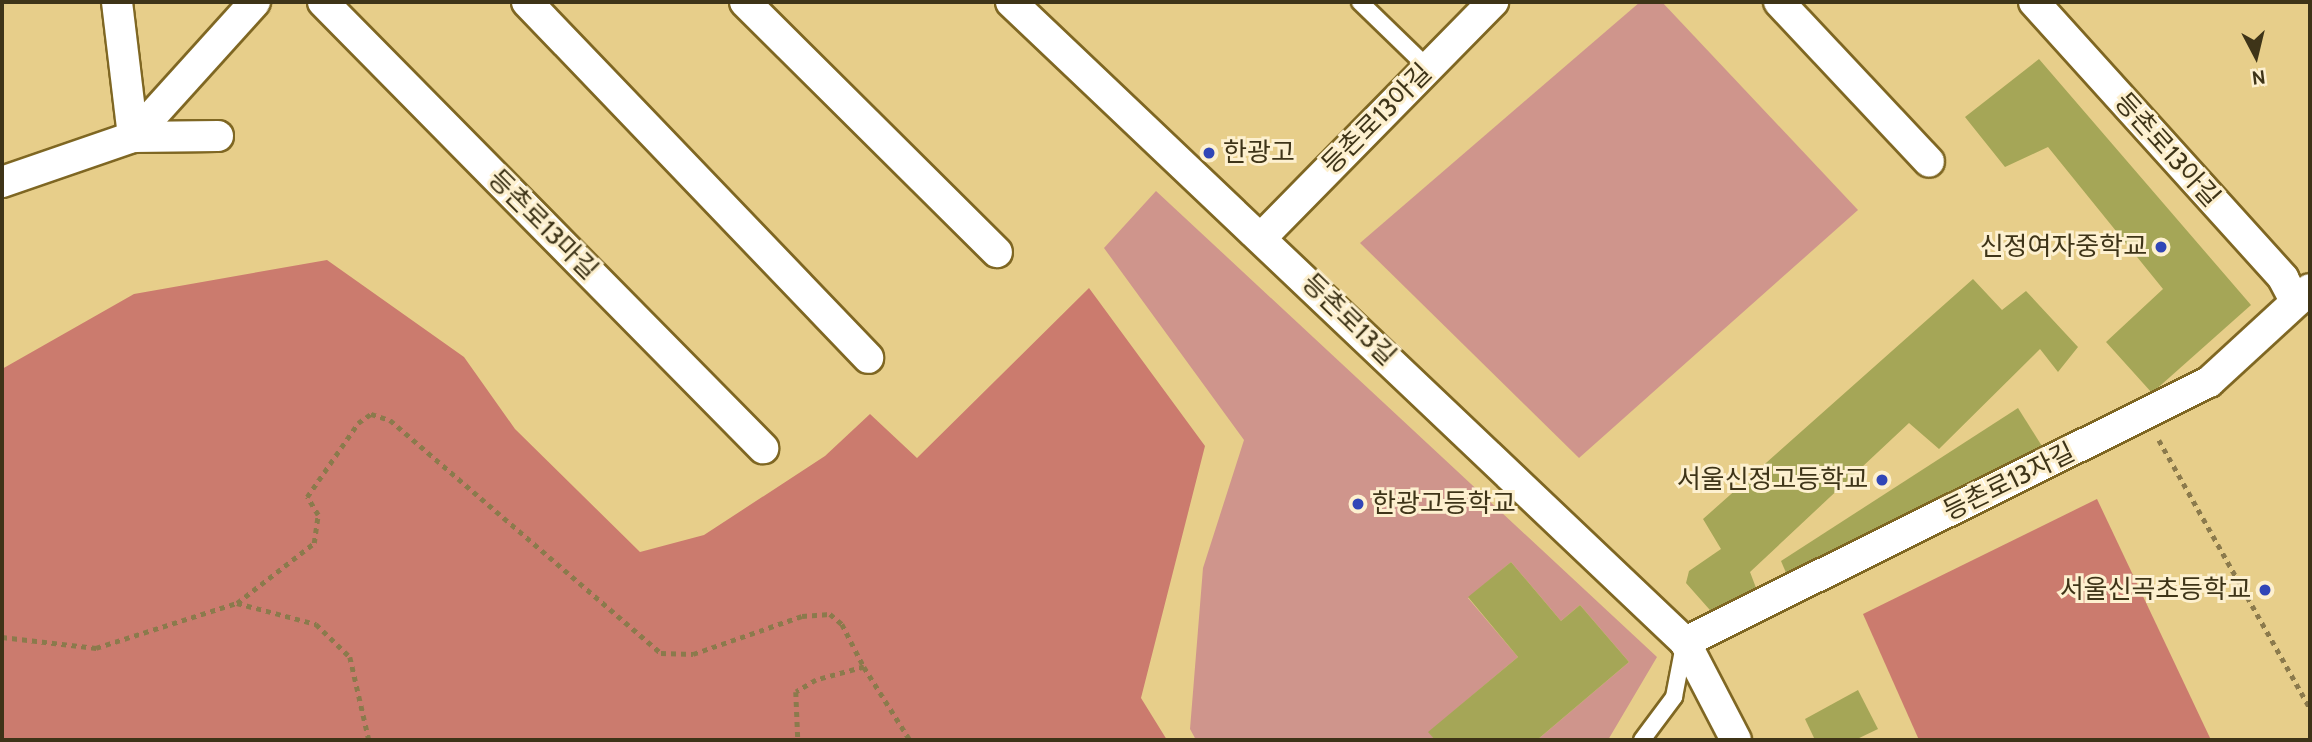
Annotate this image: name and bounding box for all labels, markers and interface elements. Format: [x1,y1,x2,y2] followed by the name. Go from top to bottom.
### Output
[2221,21,2291,91] north arrow
[1316,58,1438,180] street label: 등촌로13아길
[2251,65,2267,90] text: N
[2108,87,2226,213] street label: 등촌로13아길
[1223,137,1295,169] place label: 한광고
[1201,145,1217,161] marker: 한광고
[482,164,604,286] street label: 등촌로13마길
[1980,231,2147,263] place label: 신정여자중학교
[2153,239,2169,255] marker: 신정여자중학교
[1296,268,1402,372] street label: 등촌로13길
[1938,437,2080,527] street label: 등촌로13자길
[1677,464,1868,496] place label: 서울신정고등학교
[1874,472,1890,488] marker: 서울신정고등학교
[1372,488,1516,520] place label: 한광고등학교
[1350,496,1366,512] marker: 한광고등학교
[2060,574,2251,606] place label: 서울신곡초등학교
[2257,582,2273,598] marker: 서울신곡초등학교

